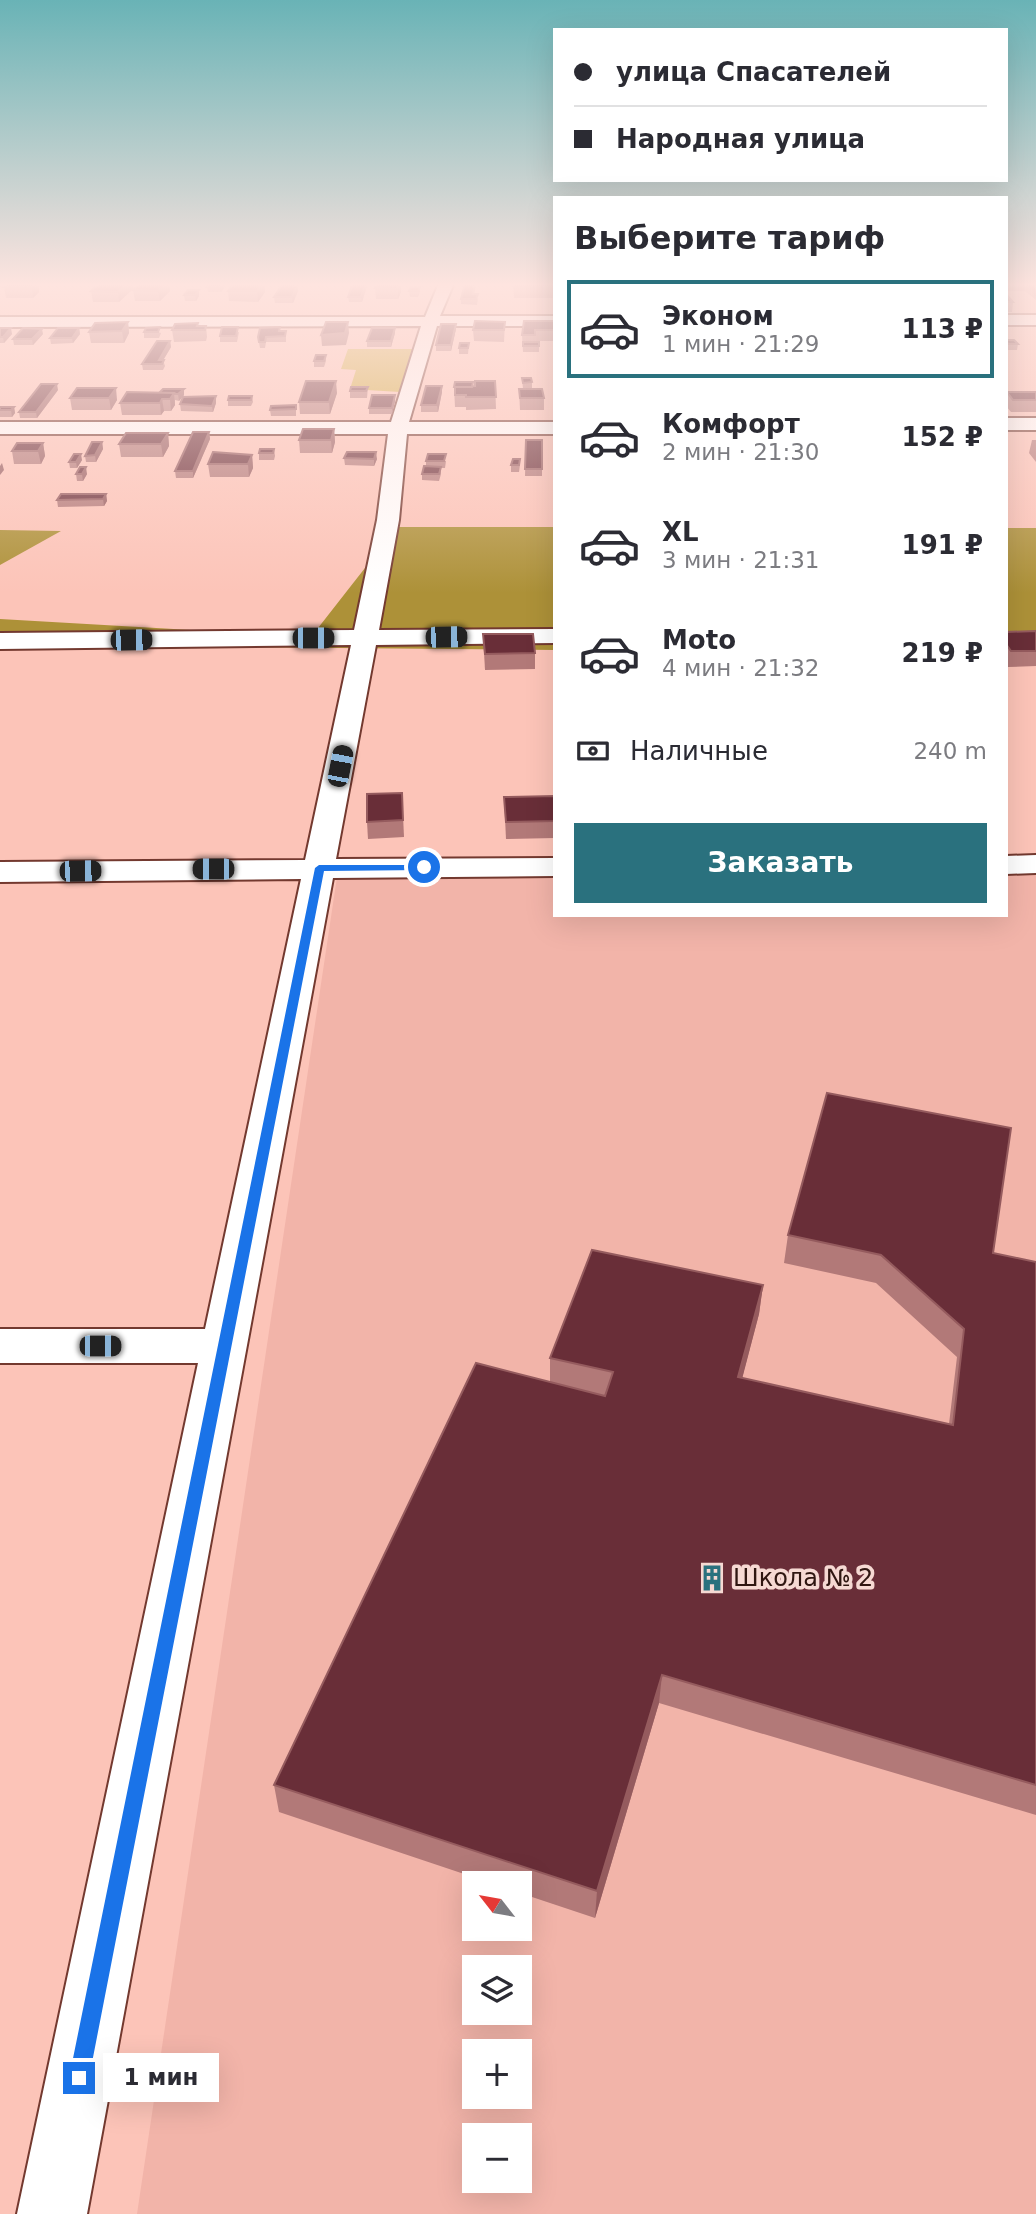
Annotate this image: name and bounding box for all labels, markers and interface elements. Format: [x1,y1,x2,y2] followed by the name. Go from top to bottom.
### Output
[616,57,891,87] text: улица Спасателей
[616,124,865,154] text: Народная улица
[574,219,885,257] text: Выберите тариф
[578,298,641,361] icon: car
[662,301,774,331] text: Эконом
[902,314,983,344] text: 113 ₽
[662,331,820,357] text: 1 мин · 21:29
[578,406,641,469] icon: car
[662,409,800,439] text: Комфорт
[902,422,983,452] text: 152 ₽
[662,439,820,465] text: 2 мин · 21:30
[578,514,641,577] icon: car
[662,517,699,547] text: XL
[902,530,983,560] text: 191 ₽
[662,547,820,573] text: 3 мин · 21:31
[578,622,641,685] icon: car
[662,625,736,655] text: Moto
[425,626,468,648] car
[293,628,335,649] car
[110,629,153,651] car
[902,638,983,668] text: 219 ₽
[662,655,820,681] text: 4 мин · 21:32
[574,732,612,770] icon: cash
[630,736,768,766] text: Наличные
[913,738,987,764] text: 240 m
[326,743,355,789] car
[574,823,987,903] button: Заказать
[408,851,440,883] route start
[193,859,235,880] car
[59,860,102,882] car
[80,1336,122,1357] car
[697,1563,727,1593] building icon: Школа № 2
[733,1564,873,1592] place label: Школа № 2
[462,1871,532,1941] north arrow
[462,1871,532,2193] map controls
[462,1955,532,2025] button: layers
[462,2039,532,2109] button: +
[104,2054,219,2102] callout: 1 мин
[63,2062,95,2094] route end
[124,2064,198,2090] text: 1 мин
[462,2123,532,2193] button: −

